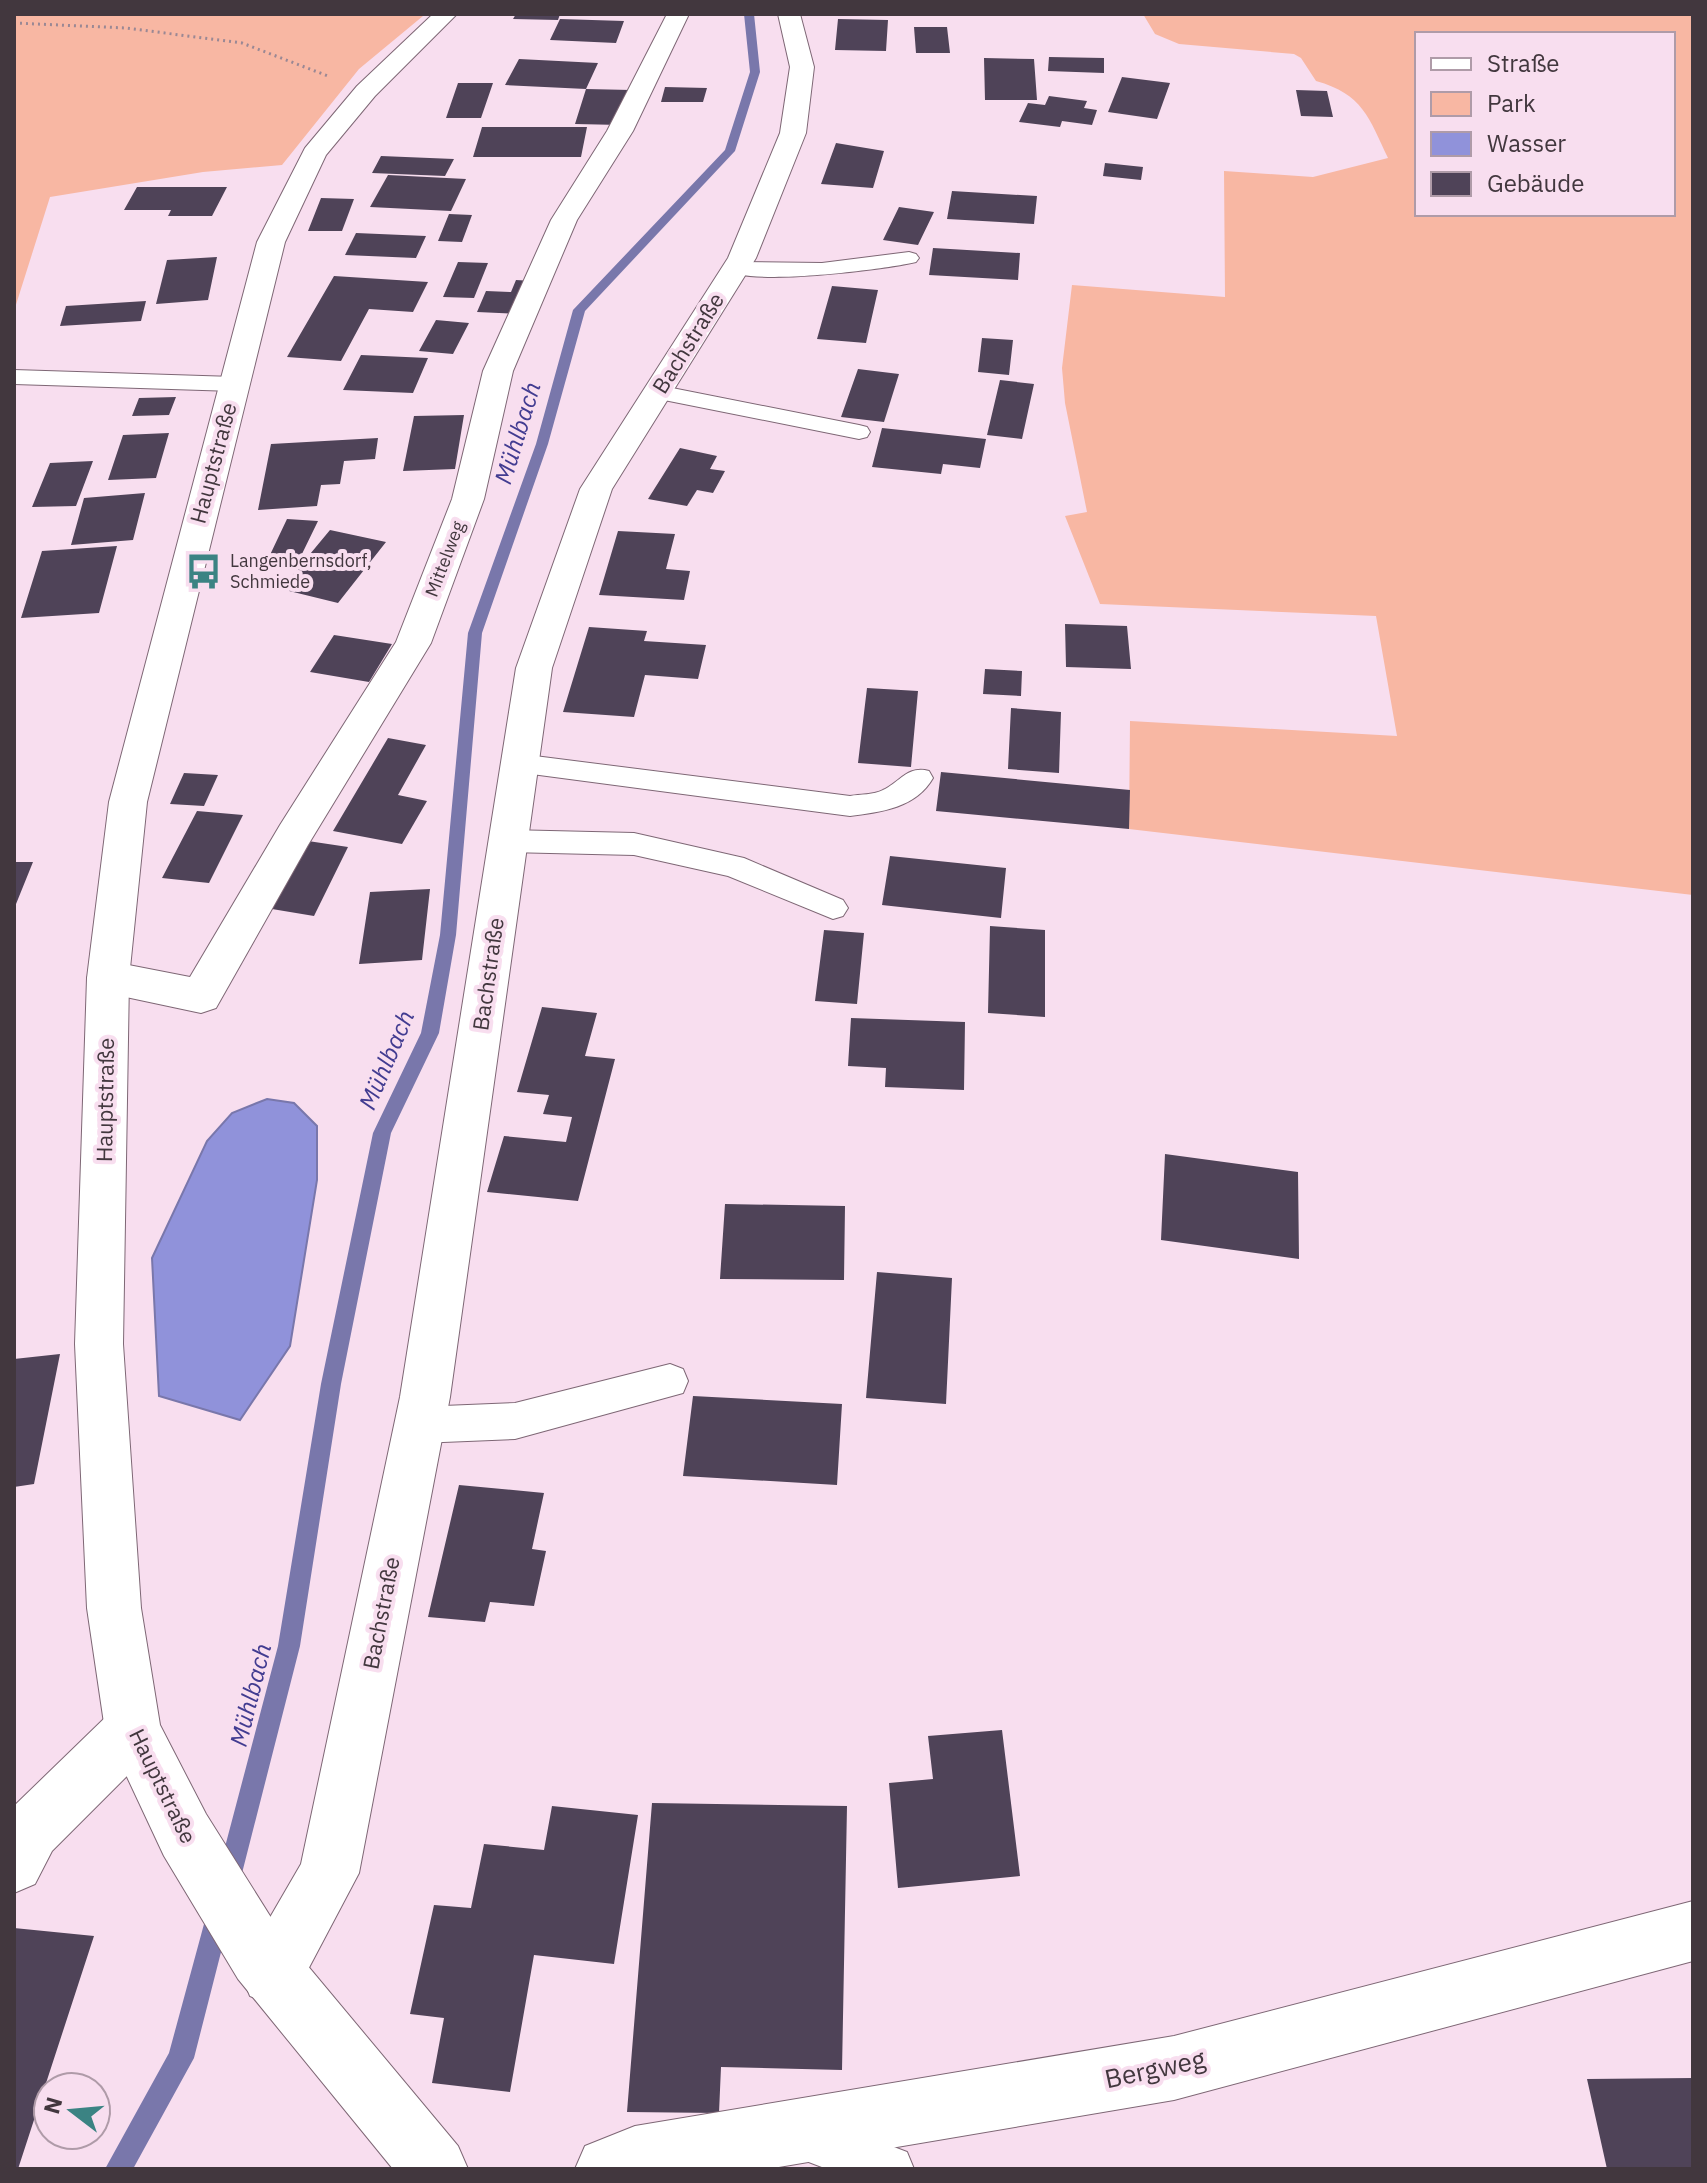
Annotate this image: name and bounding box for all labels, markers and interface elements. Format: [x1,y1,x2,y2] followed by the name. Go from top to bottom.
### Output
[1415,32,1675,216] legend
[1487,47,1559,79] text: Straße
[1487,87,1536,119] text: Park
[1487,127,1566,159] text: Wasser
[1487,167,1584,199] text: Gebäude
[645,287,730,399] street label: Bachstraße
[486,378,548,488] water label: Mühlbach
[182,399,243,527] street label: Hauptstraße
[420,517,470,600] street label: Mittelweg
[230,549,372,593] place label: Langenbernsdorf, Schmiede
[185,552,223,590] bus stop icon: Langenbernsdorf, Schmiede
[465,916,510,1032] street label: Bachstraße
[351,1005,421,1114] water label: Mühlbach
[89,1038,120,1162] street label: Hauptstraße
[355,1554,406,1672] street label: Bachstraße
[222,1640,278,1750] water label: Mühlbach
[123,1724,204,1848] street label: Hauptstraße
[1101,2041,1208,2095] street label: Bergweg
[32,2071,112,2151] north arrow
[36,2094,68,2117] text: N

